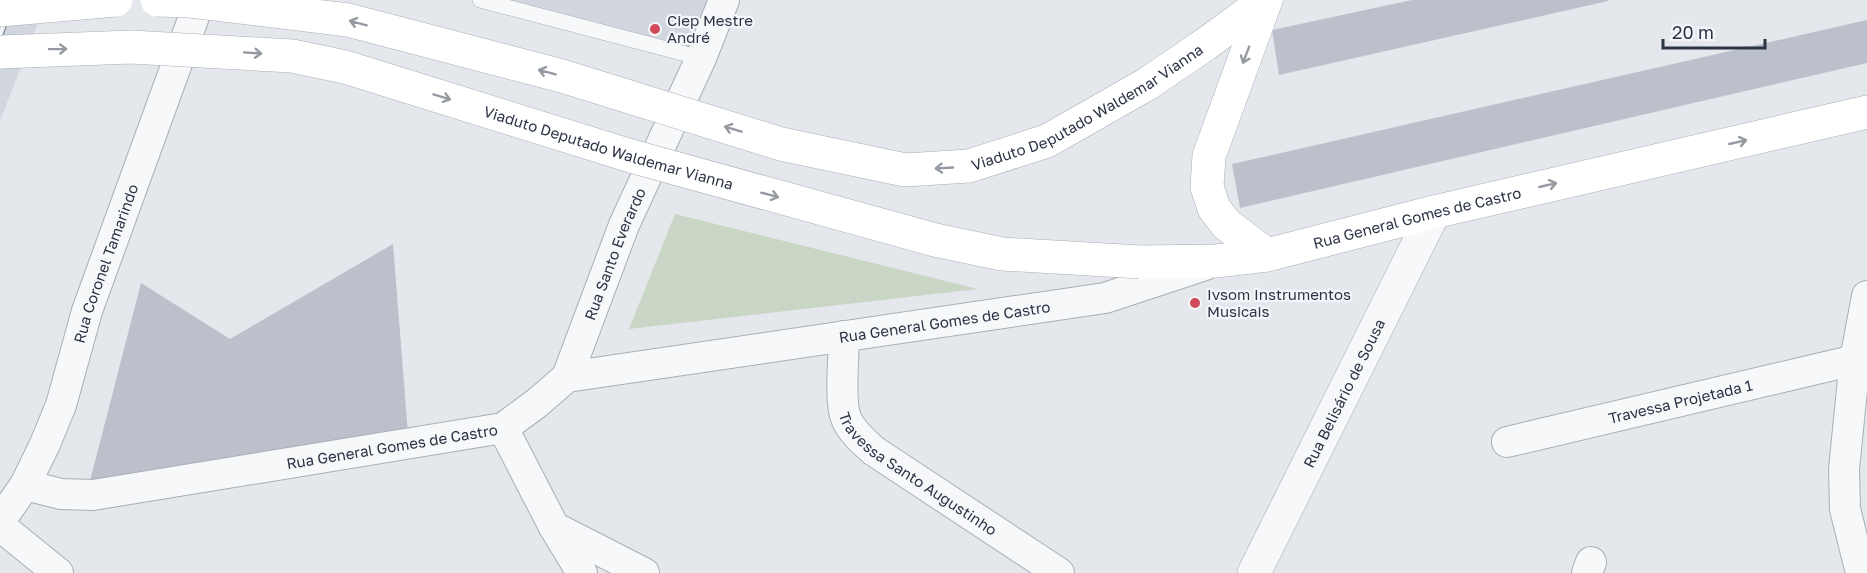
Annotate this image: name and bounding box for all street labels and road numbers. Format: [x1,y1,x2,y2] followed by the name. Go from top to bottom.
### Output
[969,40,1206,174] street label: Viaduto Deputado Waldemar Vianna
[481,102,735,193] street label: Viaduto Deputado Waldemar Vianna
[70,182,141,345] street label: Rua Coronel Tamarindo
[1311,183,1523,252] street label: Rua General Gomes de Castro
[580,185,649,323] street label: Rua Santo Everardo
[838,297,1051,346] street label: Rua General Gomes de Castro
[1299,316,1388,470] street label: Rua Belisário de Sousa
[1606,376,1754,427] street label: Travessa Projetada 1
[836,410,1001,539] street label: Travessa Santo Augustinho
[285,420,499,472] street label: Rua General Gomes de Castro

